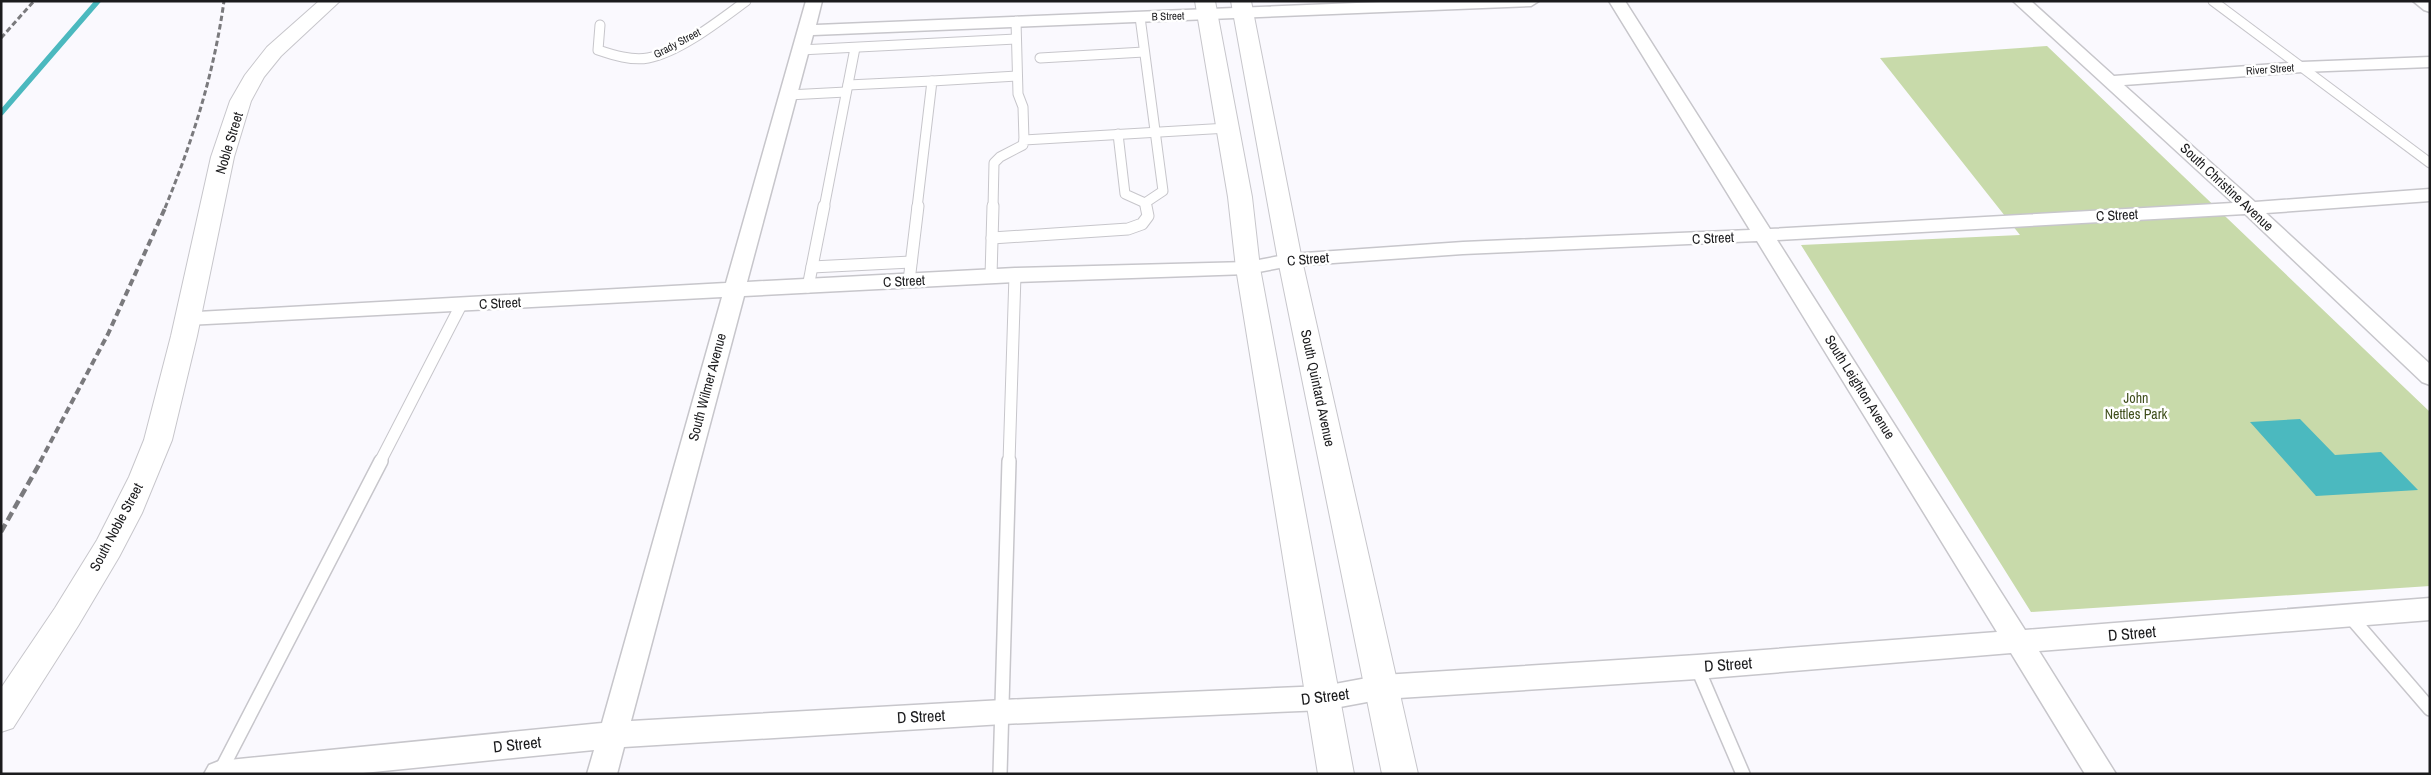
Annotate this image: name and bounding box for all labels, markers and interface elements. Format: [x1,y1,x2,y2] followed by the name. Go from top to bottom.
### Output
[1151,8,1185,24] street label: B Street
[651,25,703,61] street label: Grady Street
[2246,60,2295,78] street label: River Street
[211,110,247,176] street label: Noble Street
[2177,139,2277,235] street label: South Christine Avenue
[2095,205,2139,225] street label: C Street
[1691,228,1735,248] street label: C Street
[1286,248,1330,270] street label: C Street
[882,271,926,291] street label: C Street
[478,293,522,313] street label: C Street
[1297,328,1339,448] street label: South Quintard Avenue
[684,331,730,443] street label: South Wilmer Avenue
[1821,332,1899,442] street label: South Leighton Avenue
[2105,389,2168,423] park label: John Nettles Park
[85,480,147,574] street label: South Noble Street
[2107,620,2157,646] street label: D Street
[1703,651,1753,677] street label: D Street
[1300,682,1351,710] street label: D Street
[896,704,946,728] street label: D Street
[492,731,542,757] street label: D Street

